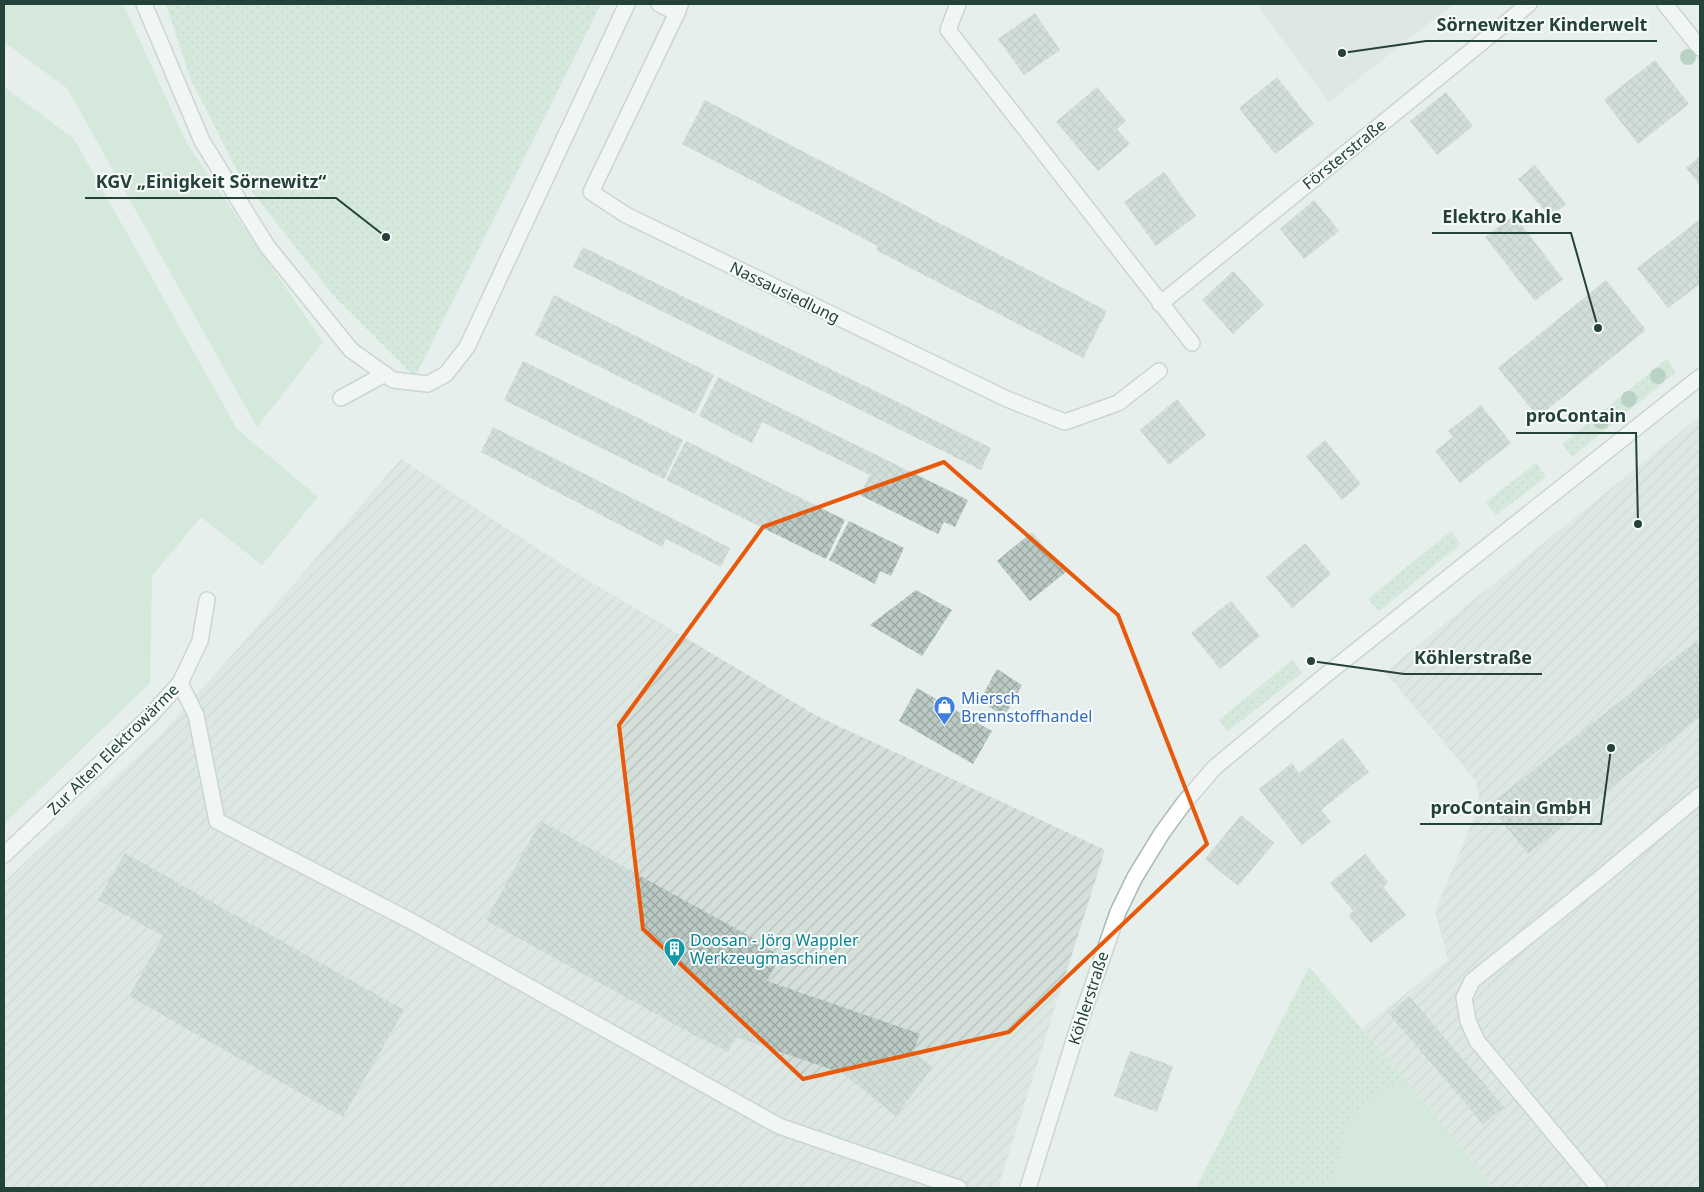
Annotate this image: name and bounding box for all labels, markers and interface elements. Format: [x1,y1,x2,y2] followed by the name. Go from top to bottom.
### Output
[1426,8,1657,41] callout: Sörnewitzer Kinderwelt
[1437,12,1648,36] text: Sörnewitzer Kinderwelt
[1298,114,1390,194] street label: Försterstraße
[85,165,336,198] callout: KGV „Einigkeit Sörnewitz“
[96,169,326,193] text: KGV „Einigkeit Sörnewitz“
[1432,200,1571,233] callout: Elektro Kahle
[1442,204,1562,228] text: Elektro Kahle
[726,256,844,328] street label: Nassausiedlung
[1516,400,1636,433] callout: proContain
[1526,403,1626,427] text: proContain
[1404,641,1542,674] callout: Köhlerstraße
[1414,645,1532,669] text: Köhlerstraße
[43,679,183,819] street label: Zur Alten Elektrowärme
[961,687,1092,727] place label: Miersch Brennstoffhandel
[933,695,957,726] shop icon: Miersch Brennstoffhandel
[1420,791,1601,824] callout: proContain GmbH
[1431,795,1591,819] text: proContain GmbH
[690,929,859,969] place label: Doosan - Jörg Wappler Werkzeugmaschinen
[662,937,686,968] building icon: Doosan - Jörg Wappler Werkzeugmaschinen
[1063,948,1113,1048] street label: Köhlerstraße

